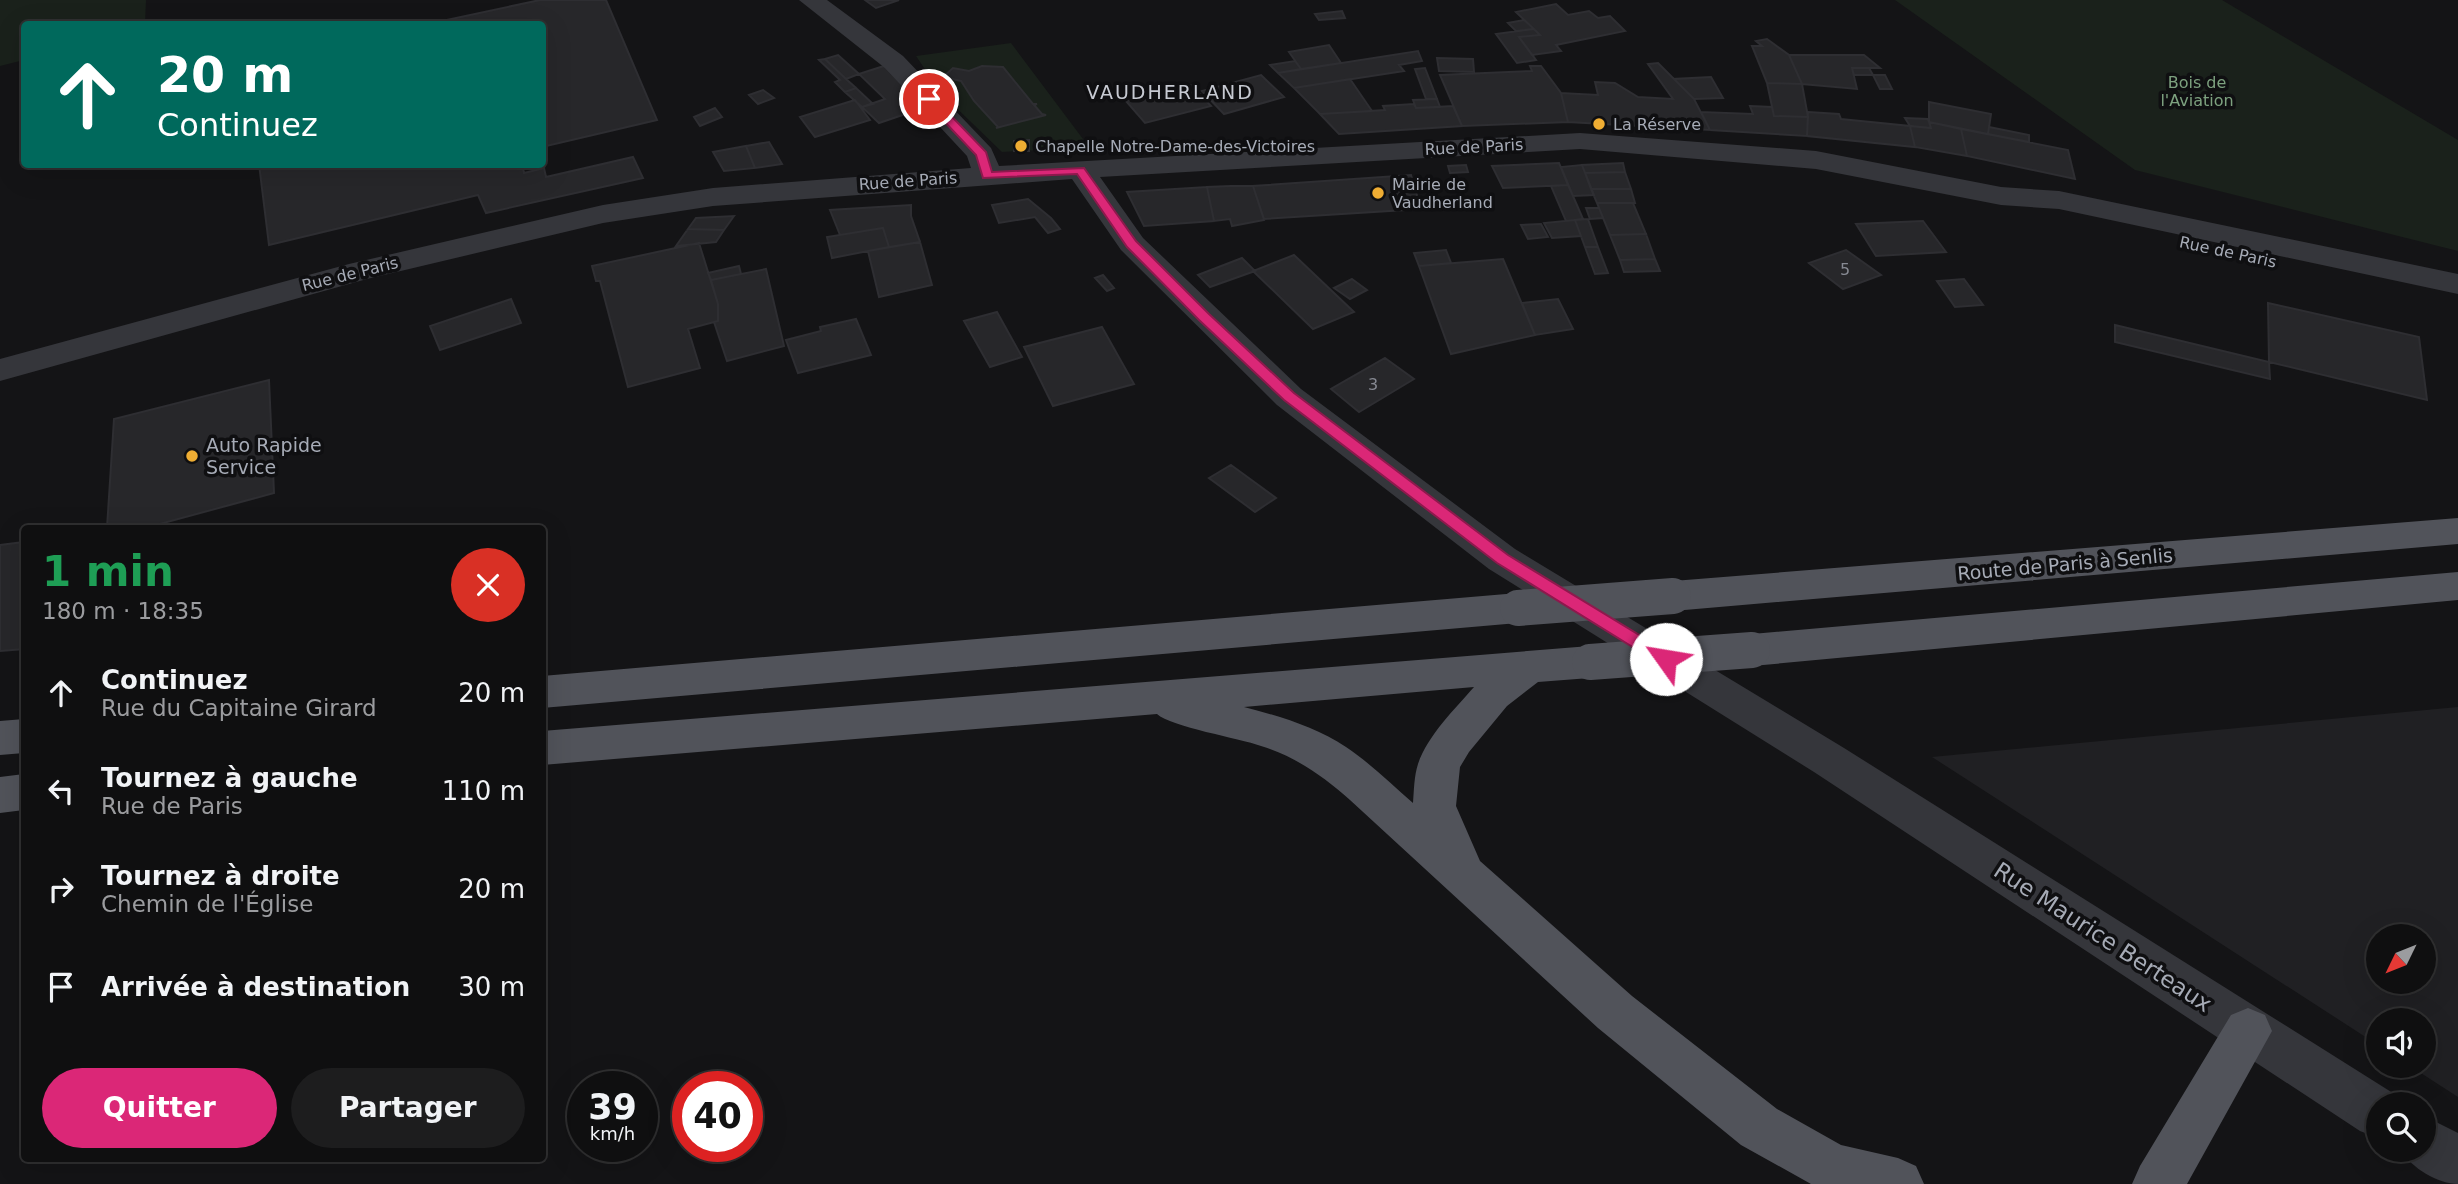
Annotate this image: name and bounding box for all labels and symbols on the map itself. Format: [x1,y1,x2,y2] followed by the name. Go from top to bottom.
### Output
[899,69,959,129] pin
[2160,73,2234,110] park label: Bois de l'Aviation
[1086,81,1254,103] district label: VAUDHERLAND
[1613,115,1701,134] place label: La Réserve
[1591,116,1607,132] marker: La Réserve
[1424,135,1524,159] street label: Rue de Paris
[1035,137,1315,156] place label: Chapelle Notre-Dame-des-Victoires
[1013,138,1029,154] marker: Chapelle Notre-Dame-des-Victoires
[858,168,958,194] street label: Rue de Paris
[1392,175,1493,212] place label: Mairie de Vaudherland
[1370,185,1386,201] marker: Mairie de Vaudherland
[2178,232,2278,272] street label: Rue de Paris
[300,253,400,295] street label: Rue de Paris
[1840,260,1850,279] house number: 5
[1368,375,1378,394] house number: 3
[206,434,322,478] place label: Auto Rapide Service
[184,448,200,464] marker: Auto Rapide Service
[1956,544,2174,584] street label: Route de Paris à Senlis
[1629,622,1703,696] position arrow
[1989,857,2217,1017] street label: Rue Maurice Berteaux
[2366,924,2436,994] north arrow
[672,1071,763,1162] speed limit sign: 40

